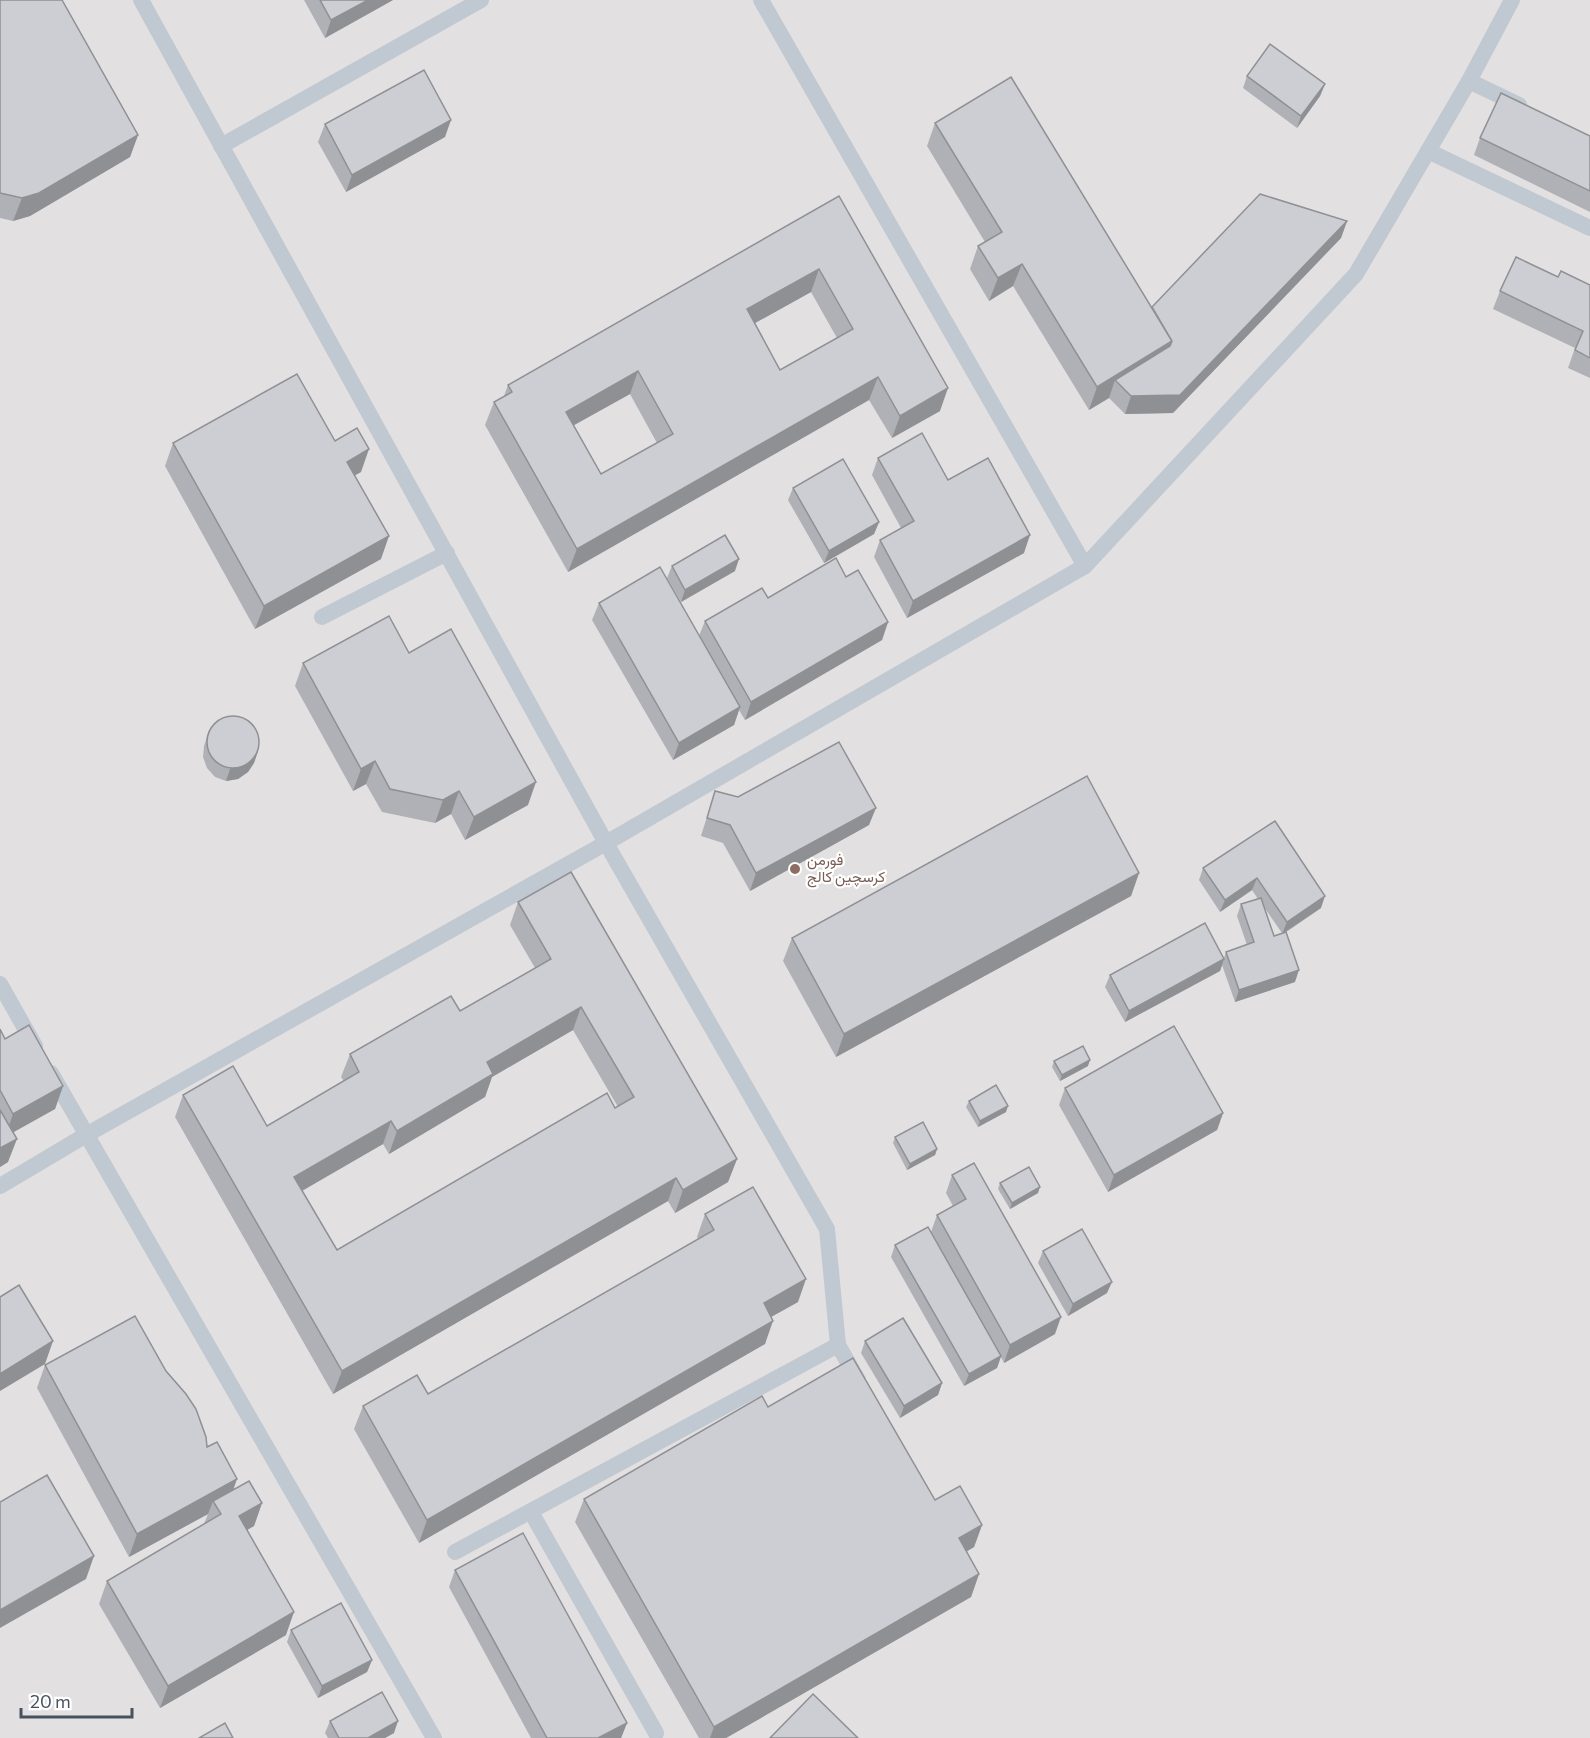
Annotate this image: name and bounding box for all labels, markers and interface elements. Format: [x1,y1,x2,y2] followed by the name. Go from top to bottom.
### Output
[807,850,886,888] place label: فورمن کرسچین کالج
[788,862,802,876] marker: فورمن کرسچین کالج
[21,1681,132,1719] scale bar
[30,1690,71,1712] text: 20 m

